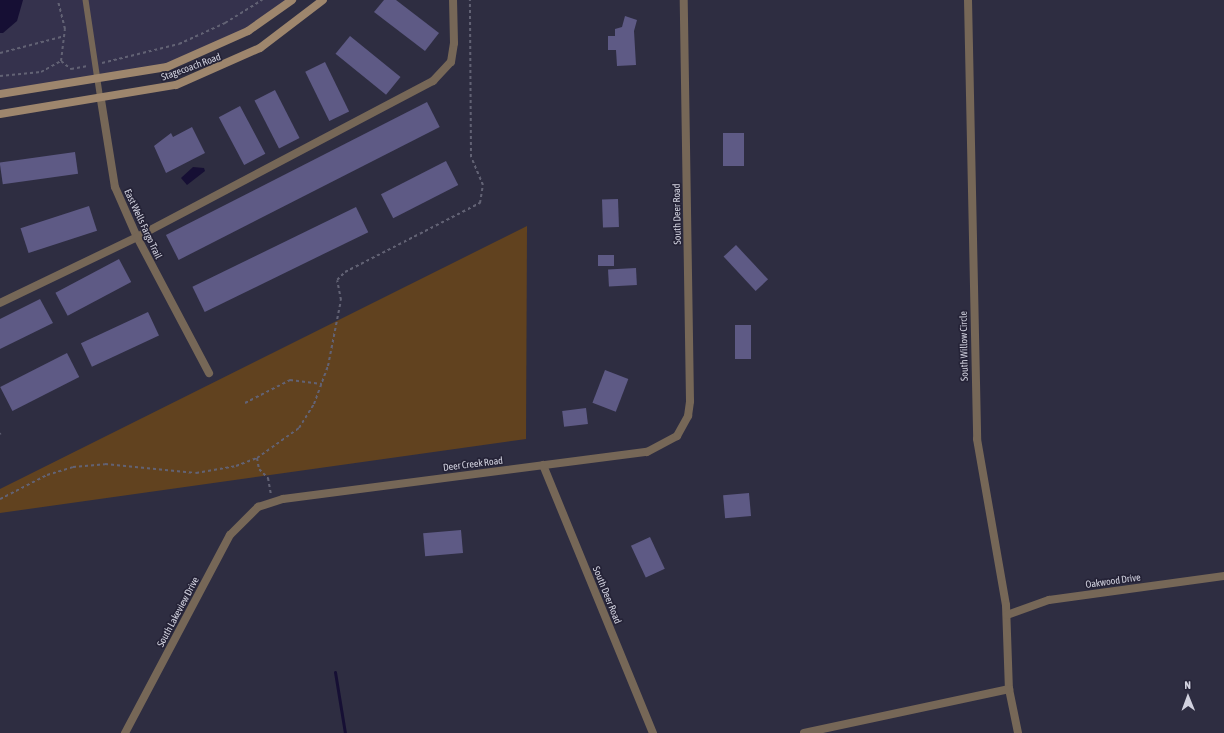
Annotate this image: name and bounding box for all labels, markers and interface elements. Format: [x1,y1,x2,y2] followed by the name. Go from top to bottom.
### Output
[160,51,222,83] street label: Stagecoach Road
[670,183,684,245] street label: South Deer Road
[122,187,164,261] street label: East Wells Fargo Trail
[957,311,971,381] street label: South Willow Circle
[442,454,504,474] street label: Deer Creek Road
[590,565,624,625] street label: South Deer Road
[1085,571,1141,591] street label: Oakwood Drive
[154,575,202,649] street label: South Lakeview Drive
[1168,677,1208,717] north arrow
[1184,679,1191,691] text: N

